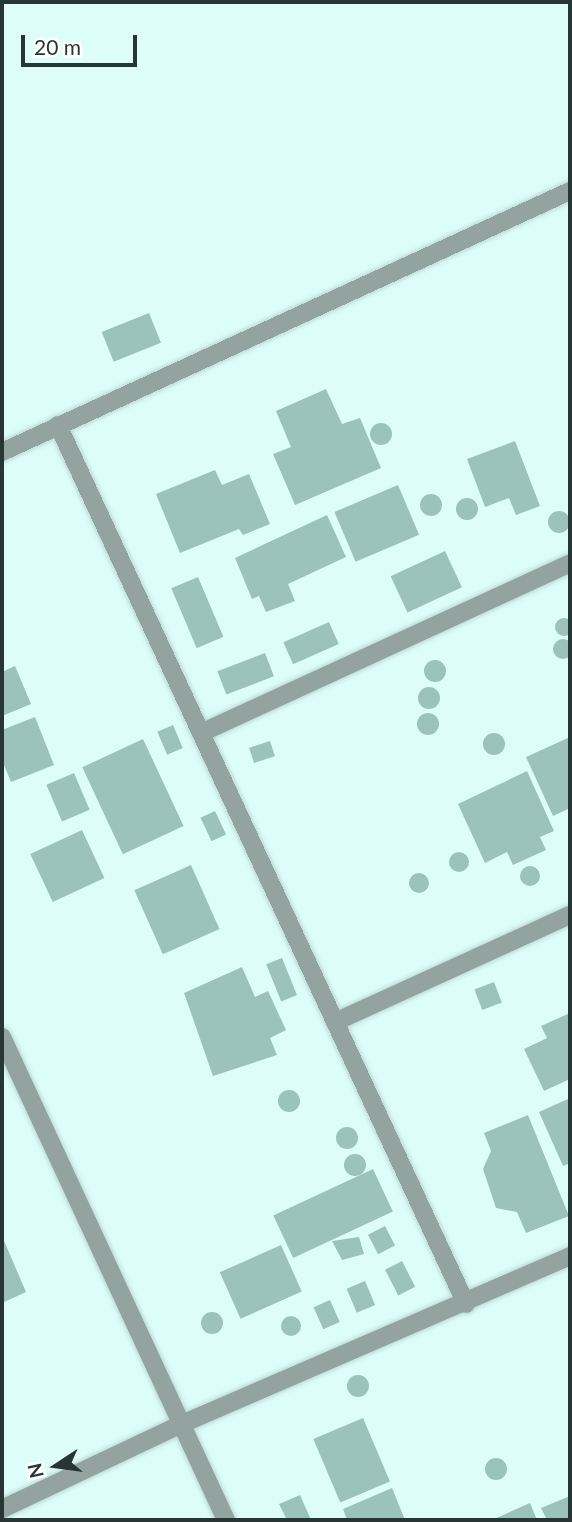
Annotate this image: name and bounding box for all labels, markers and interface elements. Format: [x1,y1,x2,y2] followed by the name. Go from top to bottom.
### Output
[24,21,140,65] scale bar
[34,34,81,59] text: 20 m
[21,1431,91,1501] north arrow
[22,1461,48,1481] text: N

